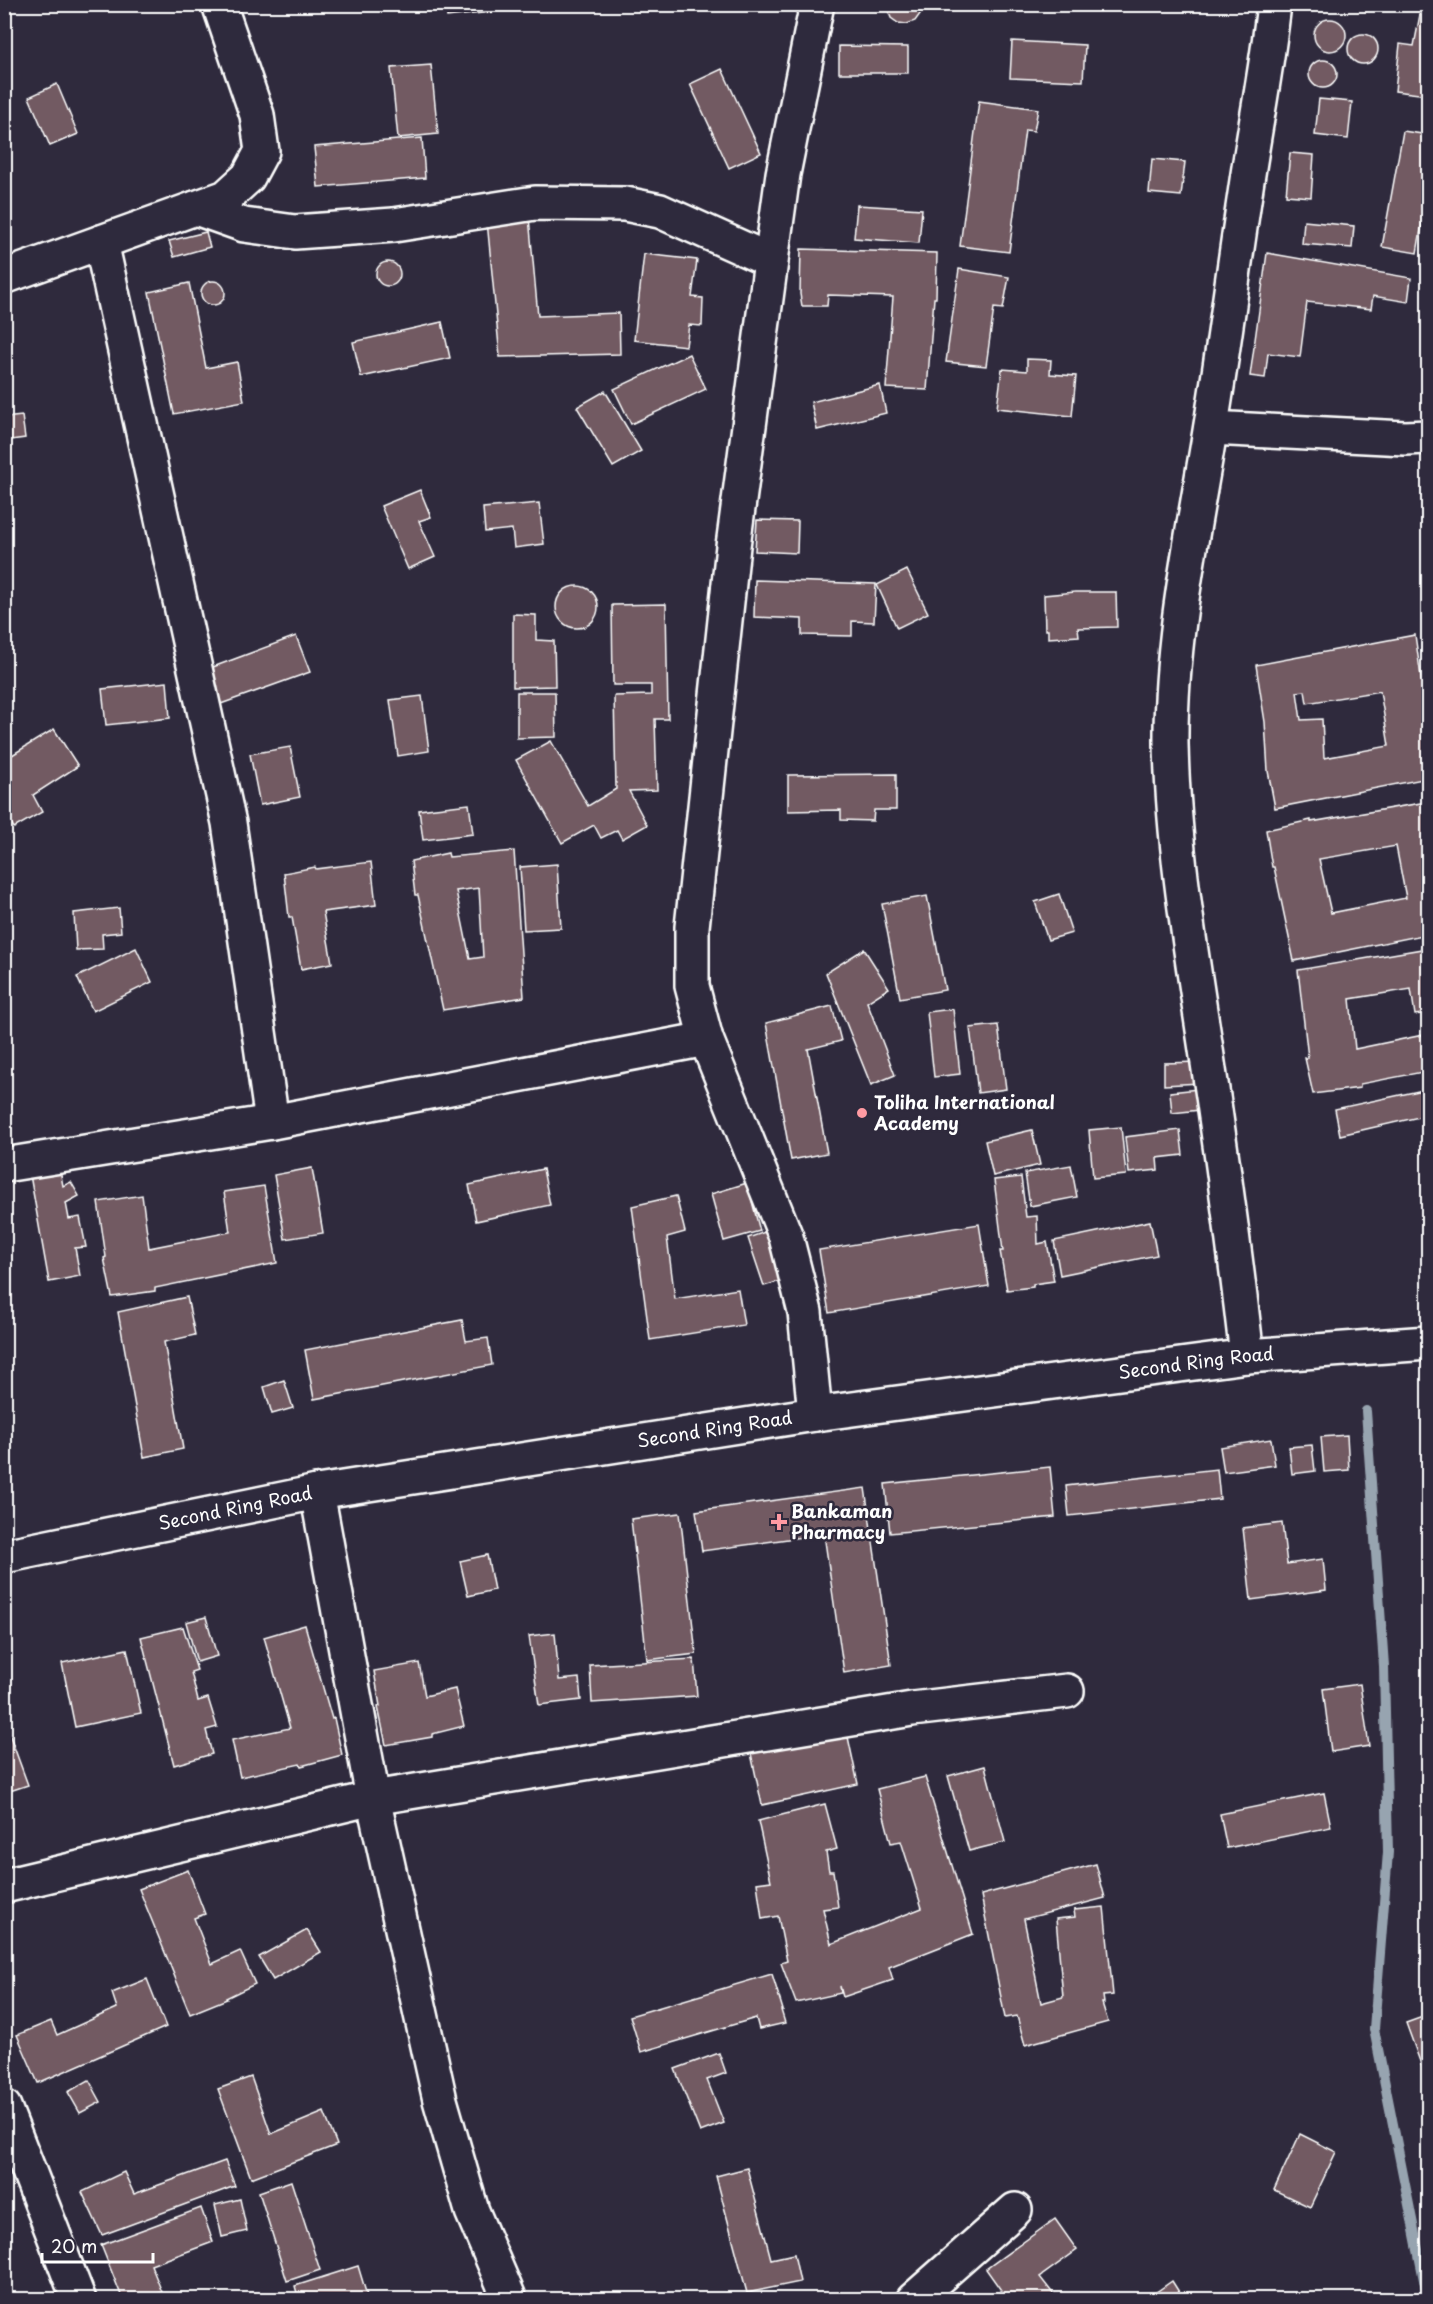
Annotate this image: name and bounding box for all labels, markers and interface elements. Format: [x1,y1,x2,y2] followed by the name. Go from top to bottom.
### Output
[873,1088,1055,1136] place label: Toliha International Academy
[855,1106,869,1120] marker: Toliha International Academy
[1116,1339,1275,1385] street label: Second Ring Road
[635,1403,794,1454] street label: Second Ring Road
[156,1478,314,1536] street label: Second Ring Road
[791,1497,892,1545] place label: Bankaman Pharmacy
[772,1515,786,1529] marker: Bankaman Pharmacy
[42,2226,153,2264] scale bar
[51,2232,97,2259] text: 20 m

